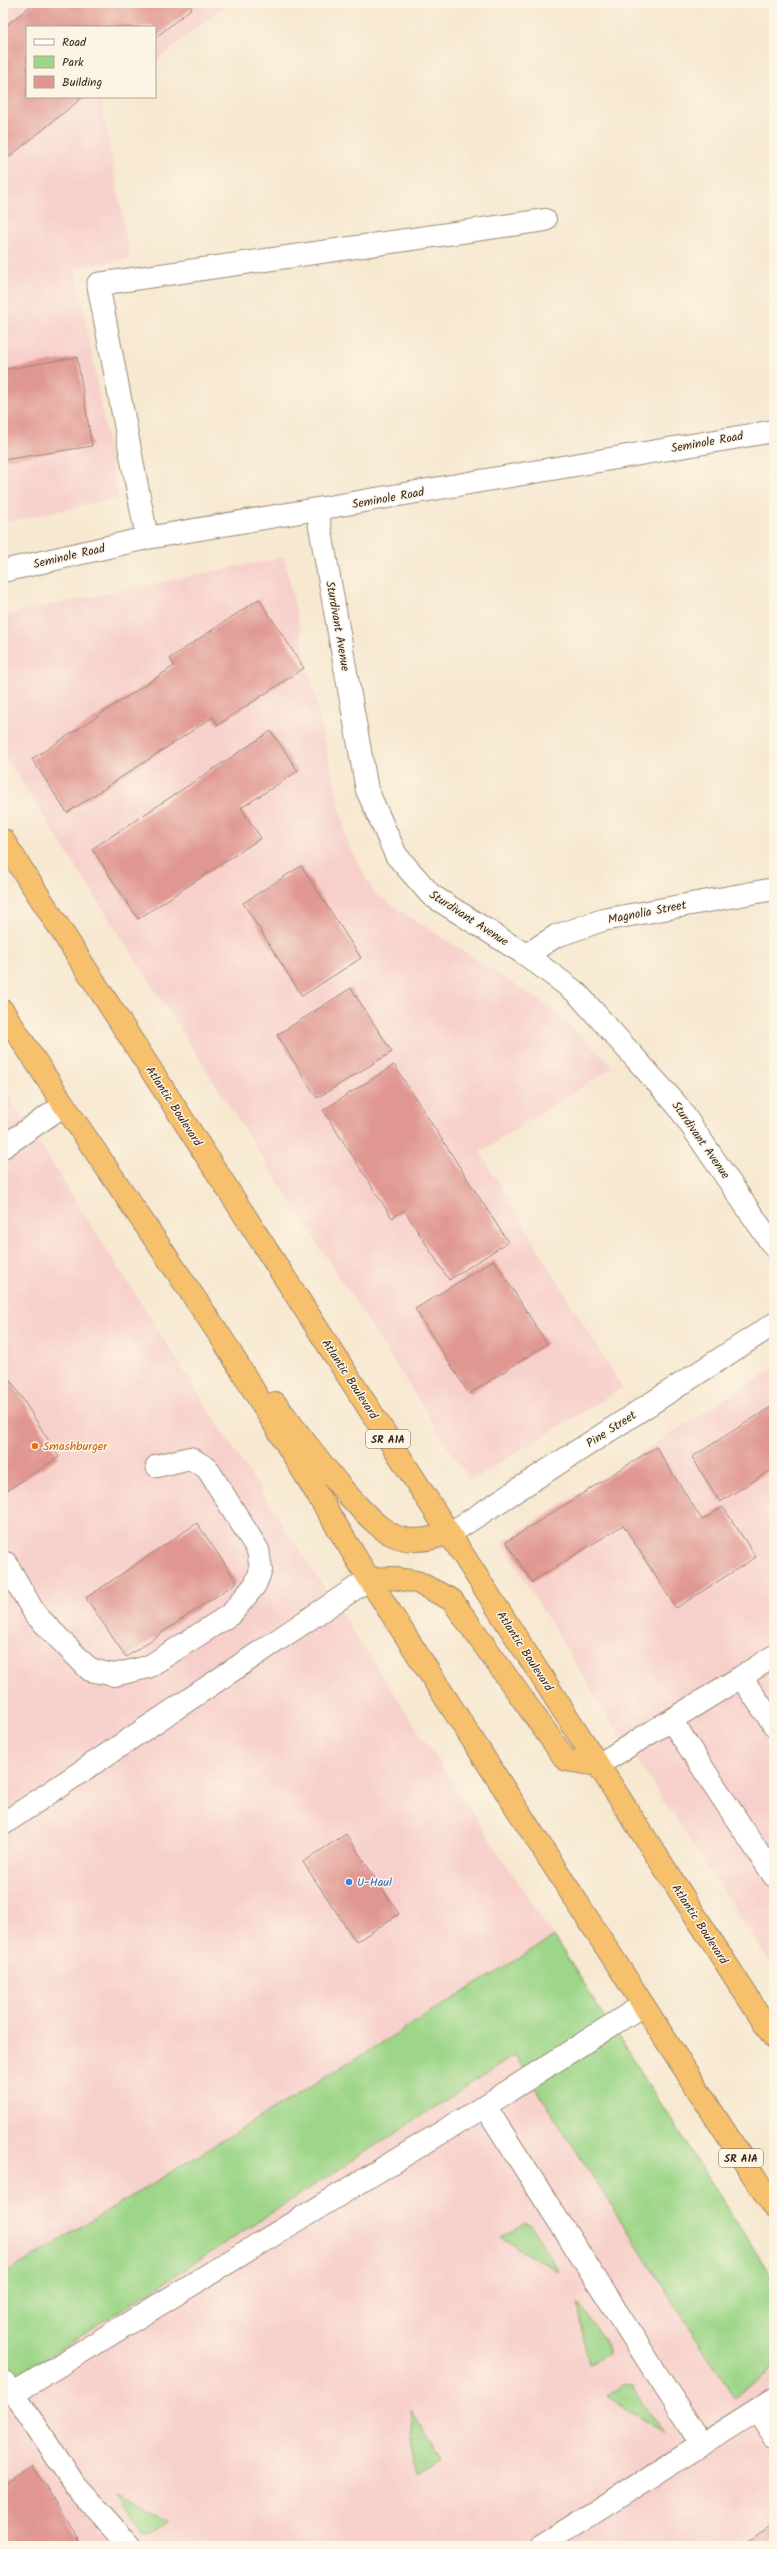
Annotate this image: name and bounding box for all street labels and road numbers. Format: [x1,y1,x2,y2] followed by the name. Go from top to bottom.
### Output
[669,427,746,458] street label: Seminole Road
[350,483,427,514] street label: Seminole Road
[31,539,108,574] street label: Seminole Road
[320,579,355,673] street label: Sturdivant Avenue
[425,886,513,952] street label: Sturdivant Avenue
[606,896,688,929] street label: Magnolia Street
[140,1062,207,1151] street label: Atlantic Boulevard
[667,1097,735,1184] street label: Sturdivant Avenue
[316,1335,383,1424] street label: Atlantic Boulevard
[582,1406,640,1453] street label: Pine Street
[366,1430,410,1448] road number: SR A1A
[491,1607,558,1696] street label: Atlantic Boulevard
[666,1880,733,1969] street label: Atlantic Boulevard
[719,2149,763,2167] road number: SR A1A

